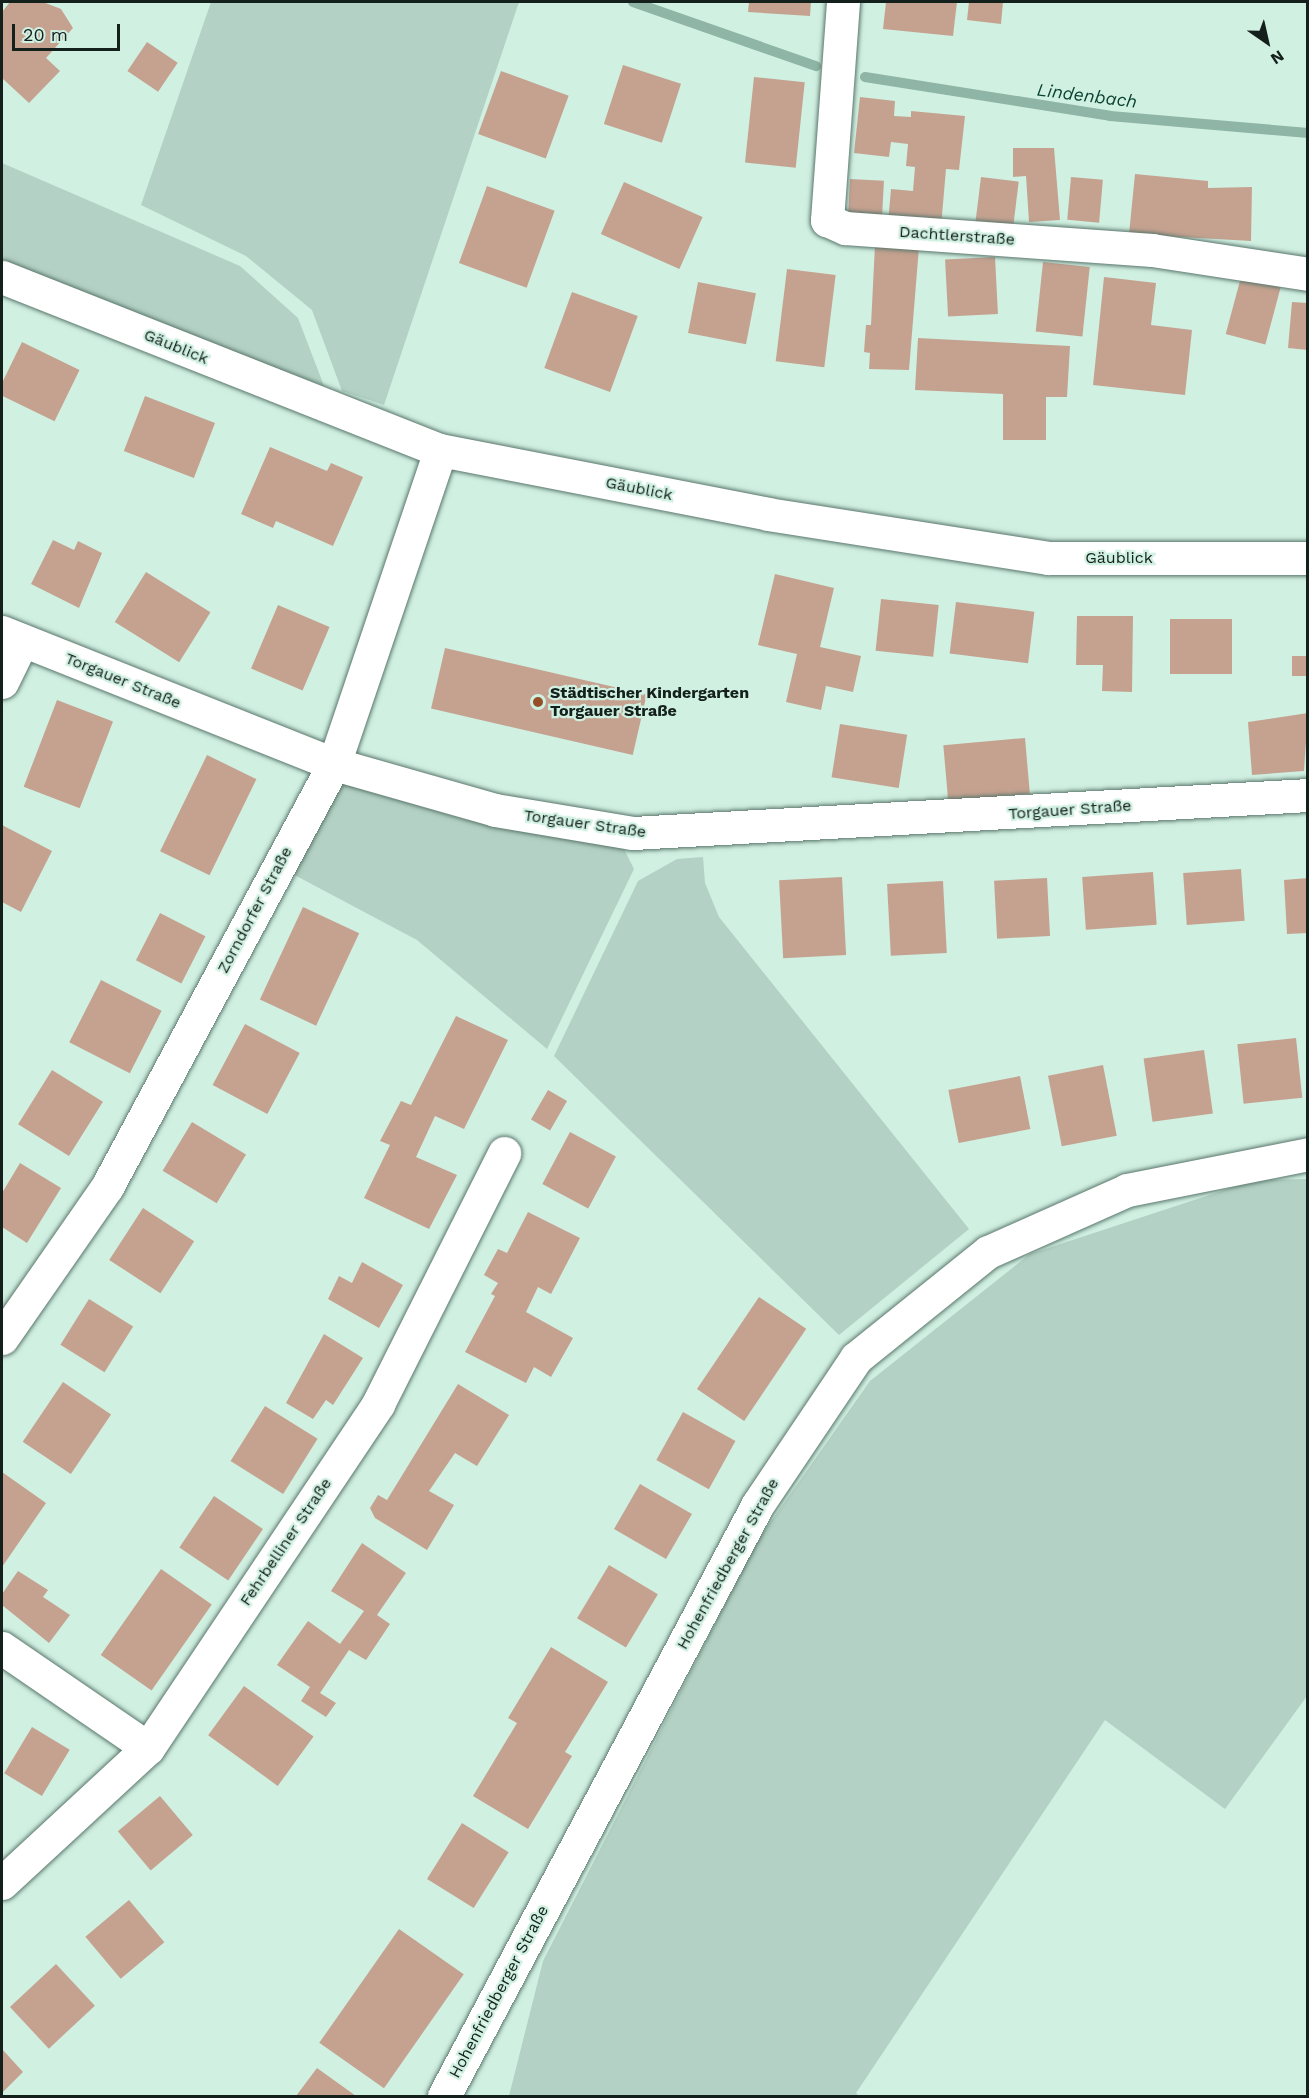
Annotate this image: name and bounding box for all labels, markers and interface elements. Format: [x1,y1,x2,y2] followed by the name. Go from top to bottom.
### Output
[15,12,123,50] scale bar
[1237,12,1297,72] north arrow
[23,24,68,45] text: 20 m
[1267,46,1288,69] text: N
[1036,79,1138,113] water label: Lindenbach
[898,222,1016,250] street label: Dachtlerstraße
[141,325,211,369] street label: Gäublick
[604,473,674,505] street label: Gäublick
[1085,548,1153,568] street label: Gäublick
[62,649,184,713] street label: Torgauer Straße
[550,683,749,721] place label: Städtischer Kindergarten Torgauer Straße
[531,695,545,709] marker: Städtischer Kindergarten Torgauer Straße
[1008,796,1132,824] street label: Torgauer Straße
[522,806,648,842] street label: Torgauer Straße
[214,843,296,977] street label: Zorndorfer Straße
[236,1474,336,1610] street label: Fehrbelliner Straße
[673,1475,783,1653] street label: Hohenfriedberger Straße
[445,1902,553,2082] street label: Hohenfriedberger Straße

